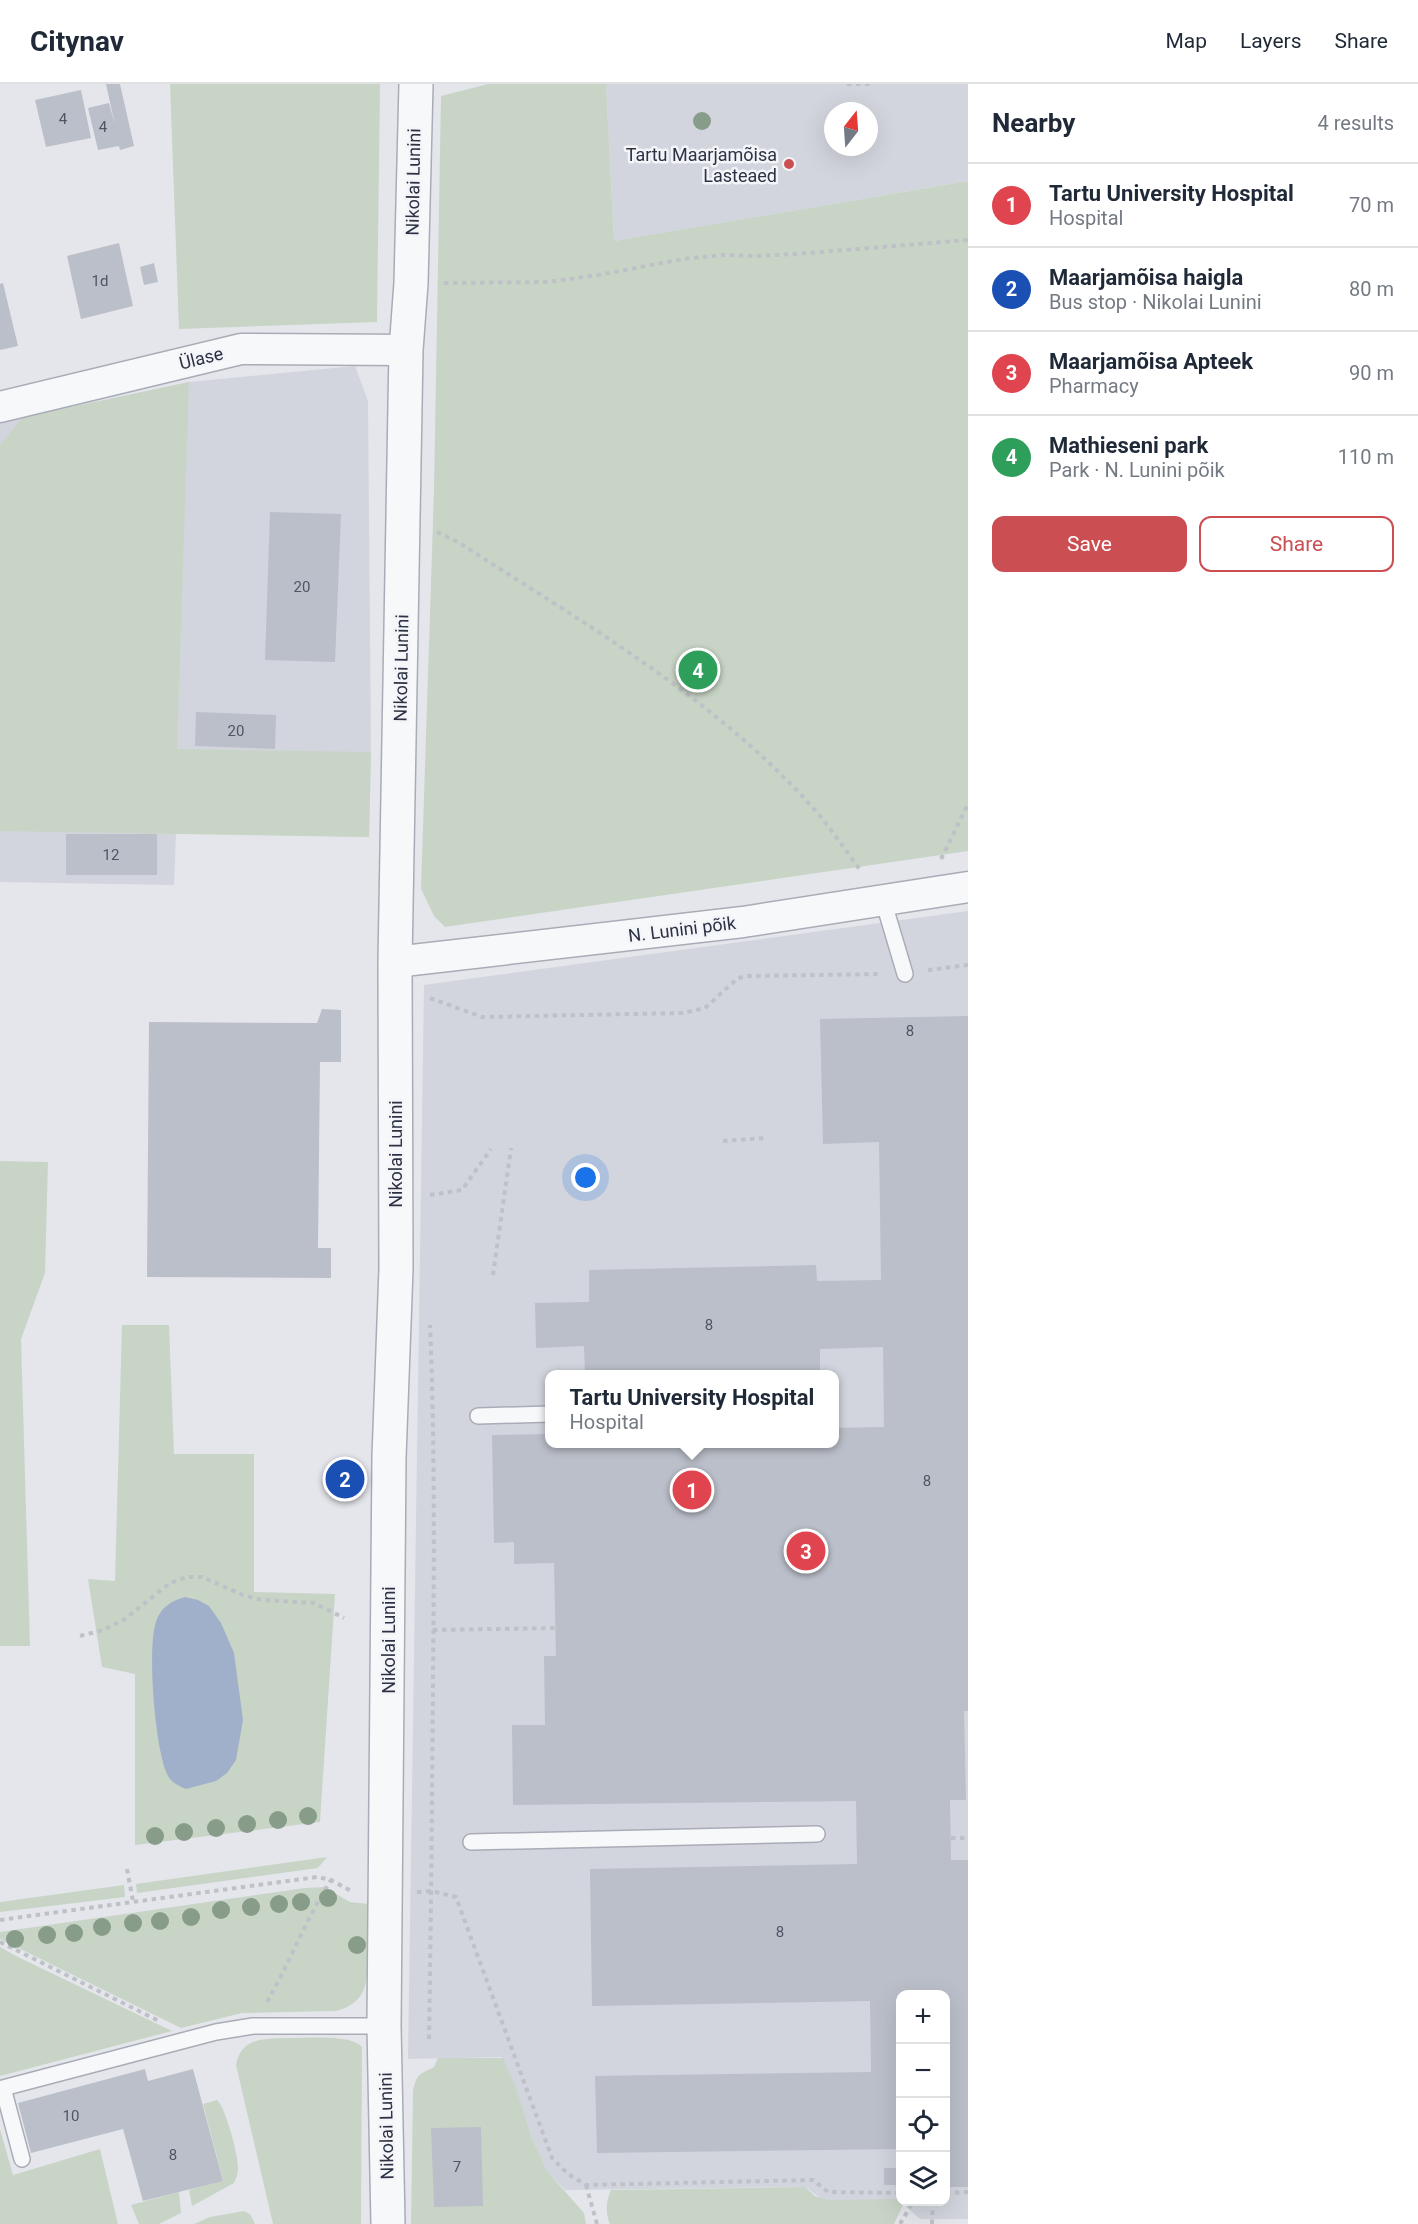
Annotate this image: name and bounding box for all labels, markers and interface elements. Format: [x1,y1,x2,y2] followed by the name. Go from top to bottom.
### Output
[30,25,124,58] text: Citynav
[1165,29,1207,53] text: Map
[1240,29,1301,53] text: Layers
[1334,29,1388,53] text: Share
[824,102,878,156] north arrow
[992,108,1075,138] text: Nearby
[59,110,68,128] house number: 4
[1318,111,1394,135] text: 4 results
[99,118,108,136] house number: 4
[402,128,424,236] street label: Nikolai Lunini
[626,144,777,186] place label: Tartu Maarjamõisa Lasteaed
[782,157,796,171] marker: Tartu Maarjamõisa Lasteaed
[1049,181,1294,206] text: Tartu University Hospital
[1006,193,1017,217] text: 1
[1349,193,1394,217] text: 70 m
[1049,206,1123,230] text: Hospital
[1049,265,1243,290] text: Maarjamõisa haigla
[92,272,108,290] house number: 1d
[1006,277,1017,301] text: 2
[1349,277,1394,301] text: 80 m
[1049,290,1262,314] text: Bus stop · Nikolai Lunini
[177,342,225,374] street label: Ülase
[1049,349,1253,374] text: Maarjamõisa Apteek
[1006,361,1017,385] text: 3
[1349,361,1394,385] text: 90 m
[1049,374,1139,398] text: Pharmacy
[1049,433,1208,458] text: Mathieseni park
[1006,445,1017,469] text: 4
[1338,445,1394,469] text: 110 m
[1049,458,1225,482] text: Park · N. Lunini põik
[992,516,1187,572] button: Save
[1199,516,1394,572] button: Share
[294,578,310,596] house number: 20
[390,614,412,722] street label: Nikolai Lunini
[678,648,718,692] pin: 4
[228,722,244,740] house number: 20
[103,846,119,864] house number: 12
[627,912,738,946] street label: N. Lunini põik
[906,1022,914,1040] house number: 8
[385,1100,406,1208] street label: Nikolai Lunini
[571,1163,600,1192] your location
[705,1316,713,1334] house number: 8
[545,1370,839,1448] popup
[570,1385,814,1410] text: Tartu University Hospital
[570,1410,644,1434] text: Hospital
[326,1456,364,1502] pin: 2
[672,1468,712,1512] pin: 1
[923,1472,931,1490] house number: 8
[786,1528,826,1574] pin: 3
[378,1586,399,1694] street label: Nikolai Lunini
[776,1923,784,1941] house number: 8
[896,1990,950,2206] map controls
[896,1990,950,2044] button: +
[896,2044,950,2098] button: −
[375,2072,397,2180] street label: Nikolai Lunini
[896,2098,950,2152] button: locate
[63,2107,79,2125] house number: 10
[169,2146,177,2164] house number: 8
[896,2152,950,2206] button: layers
[453,2158,461,2176] house number: 7

